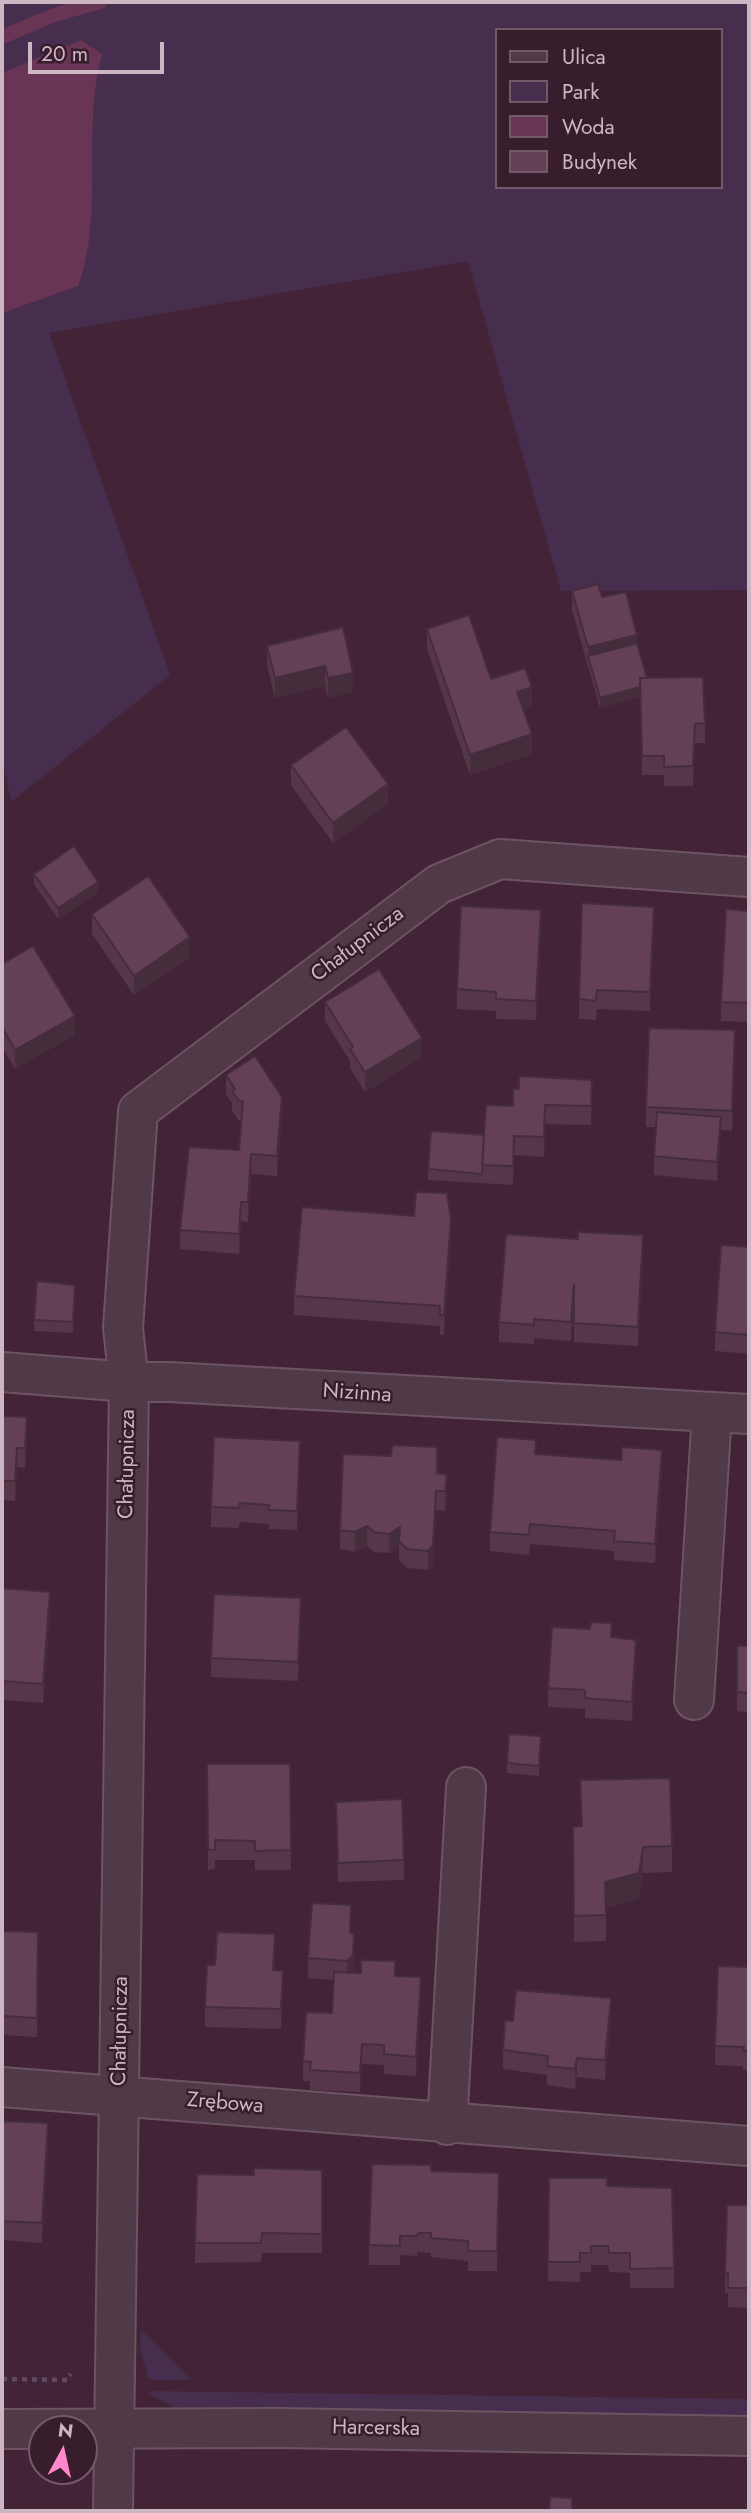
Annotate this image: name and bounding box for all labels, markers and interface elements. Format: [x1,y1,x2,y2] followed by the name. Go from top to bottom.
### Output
[32,28,168,72] scale bar
[496,28,723,189] legend
[41,39,88,69] text: 20 m
[562,42,606,72] text: Ulica
[562,77,599,107] text: Park
[562,112,615,142] text: Woda
[562,147,637,177] text: Budynek
[307,902,409,988] street label: Chałupnicza
[322,1379,392,1409] street label: Nizinna
[114,1409,142,1519] street label: Chałupnicza
[107,1976,135,2086] street label: Chałupnicza
[186,2088,264,2120] street label: Zrębowa
[28,2415,98,2485] north arrow
[56,2416,75,2445] text: N
[332,2416,420,2442] street label: Harcerska

